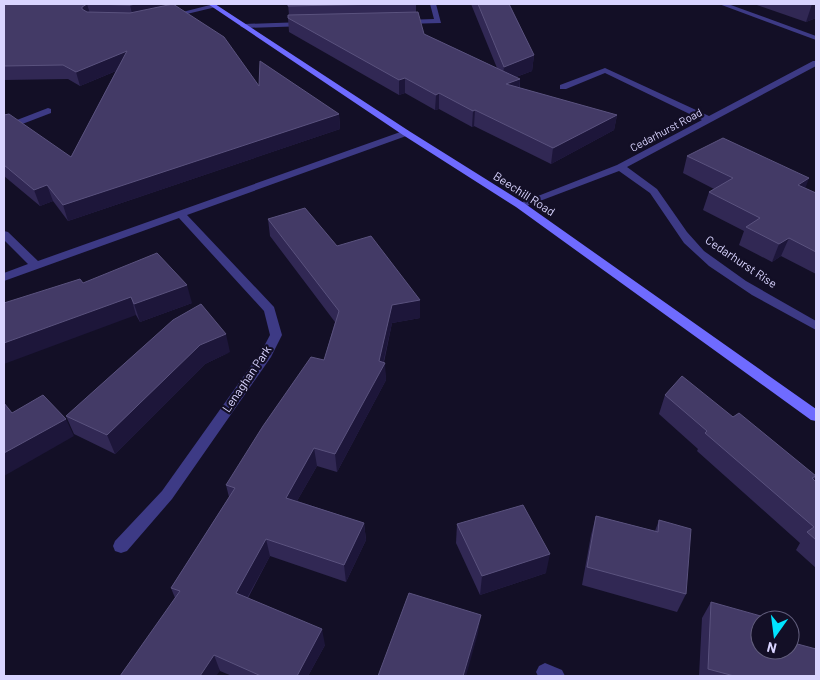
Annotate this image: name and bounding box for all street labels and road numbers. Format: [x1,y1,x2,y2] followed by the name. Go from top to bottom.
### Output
[627,105,704,154] street label: Cedarhurst Road
[491,168,558,218] street label: Beechill Road
[703,232,780,290] street label: Cedarhurst Rise
[219,342,274,414] street label: Lenaghan Park

